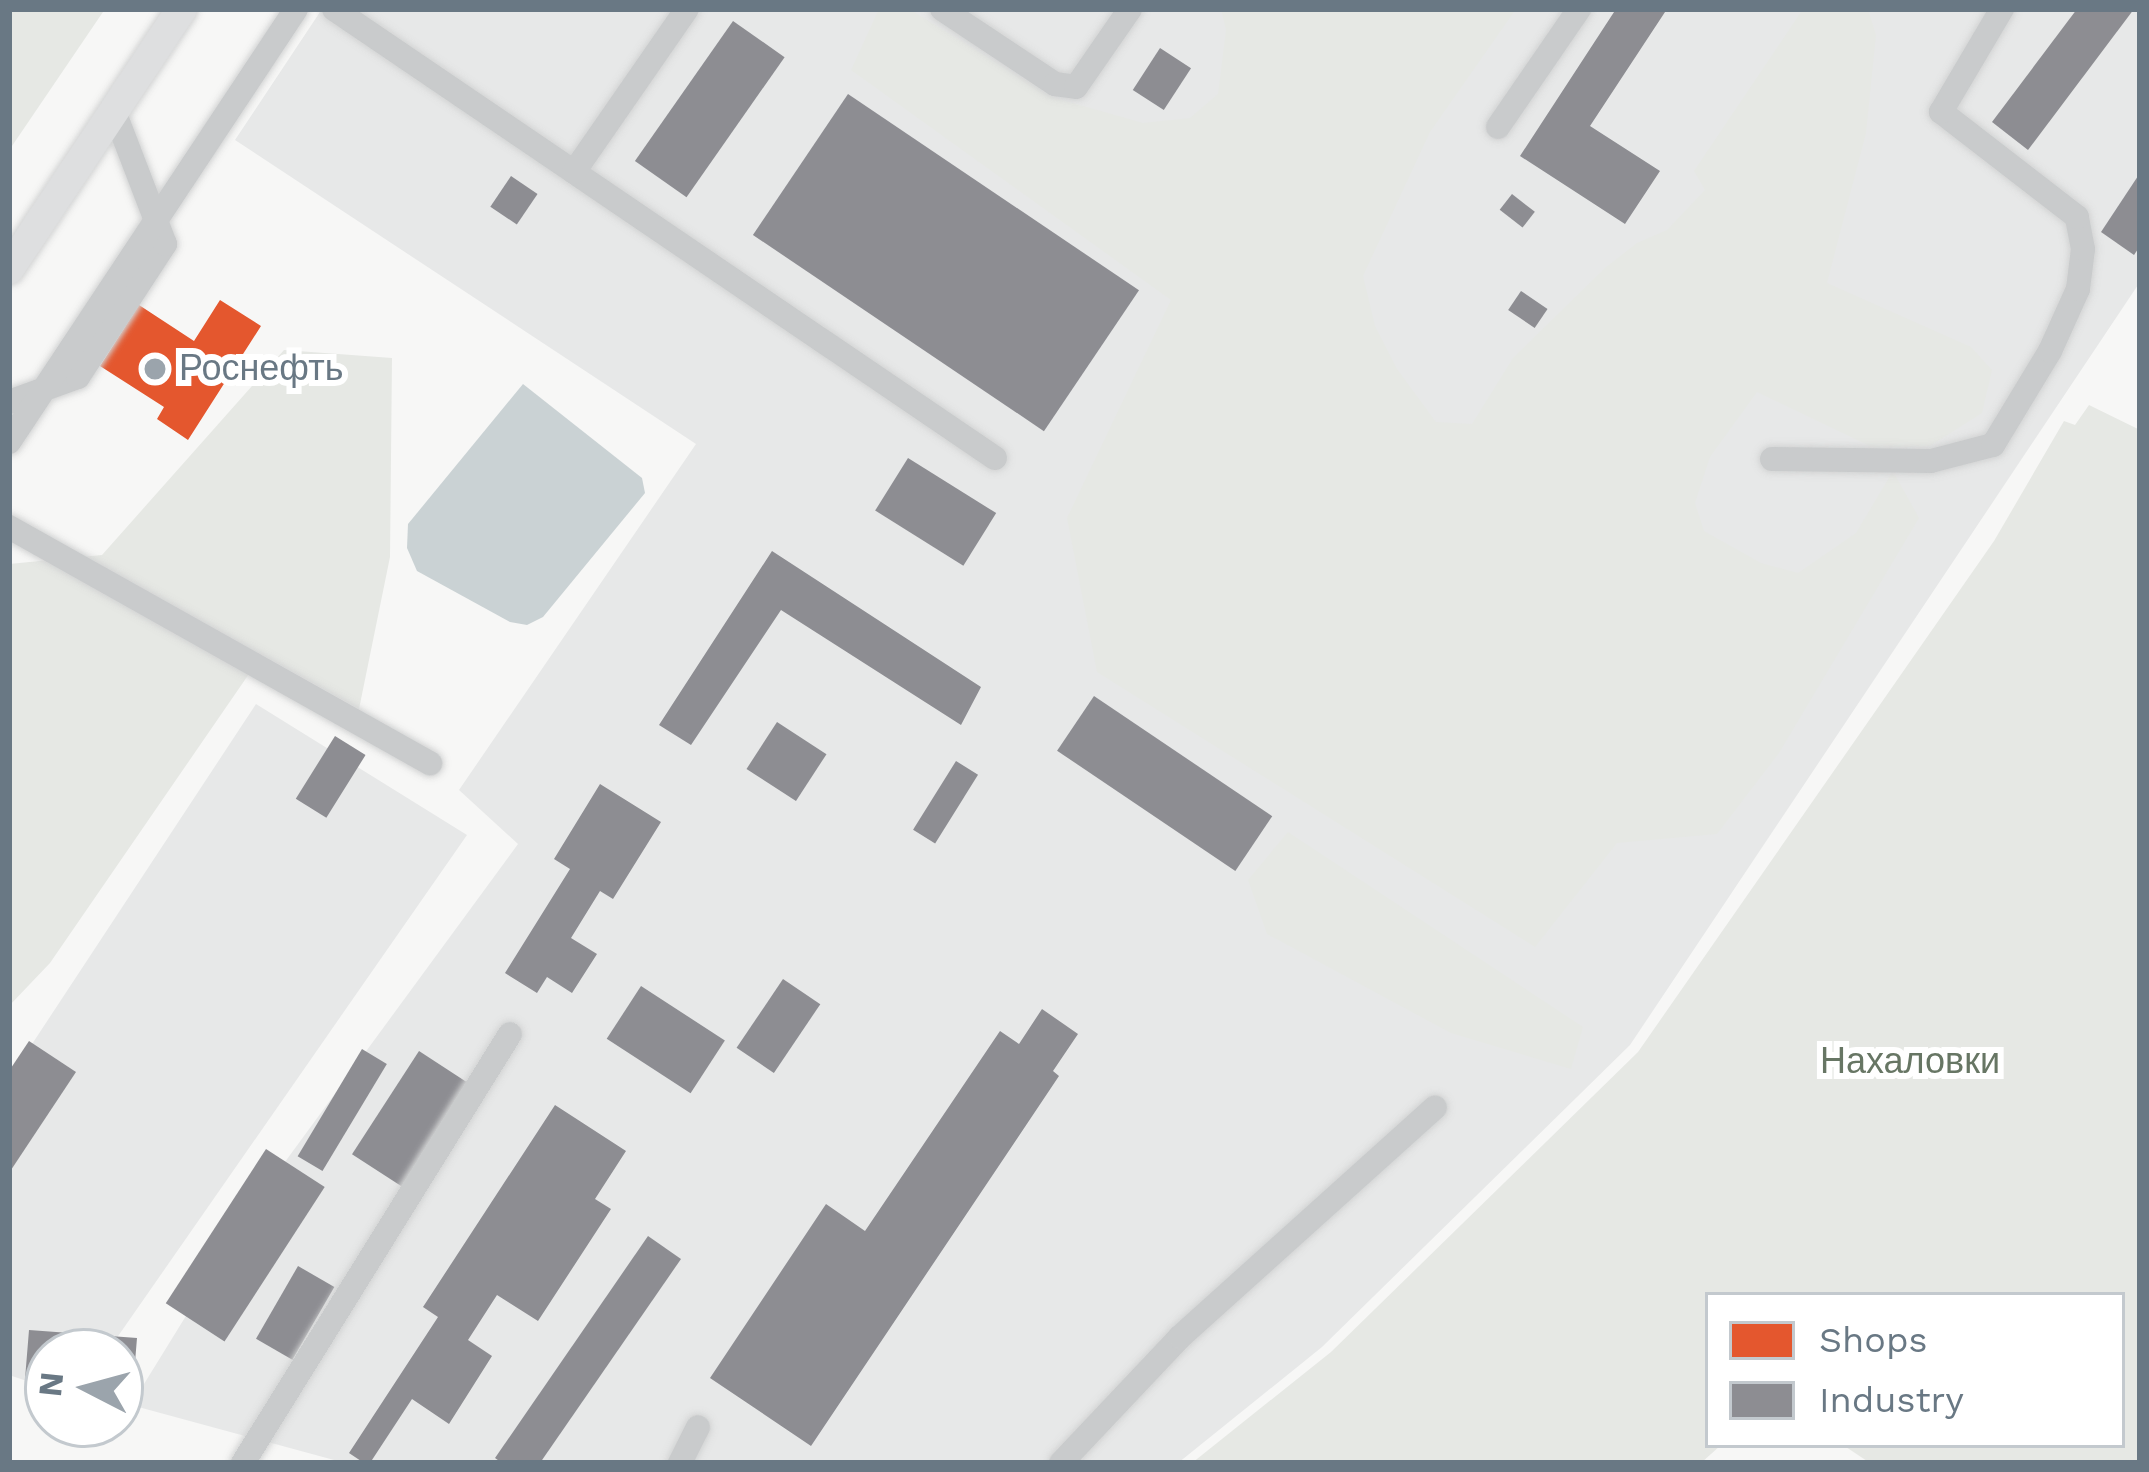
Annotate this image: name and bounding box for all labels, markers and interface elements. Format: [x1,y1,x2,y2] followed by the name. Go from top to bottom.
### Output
[179,347,343,391] place label: Роснефть
[142,356,168,382] marker: Роснефть
[1820,1040,2000,1084] park label: Нахаловки
[1705,1292,2125,1448] legend
[1819,1319,1928,1361] text: Shops
[24,1328,144,1448] north arrow
[30,1370,71,1399] text: N
[1819,1379,1964,1421] text: Industry

